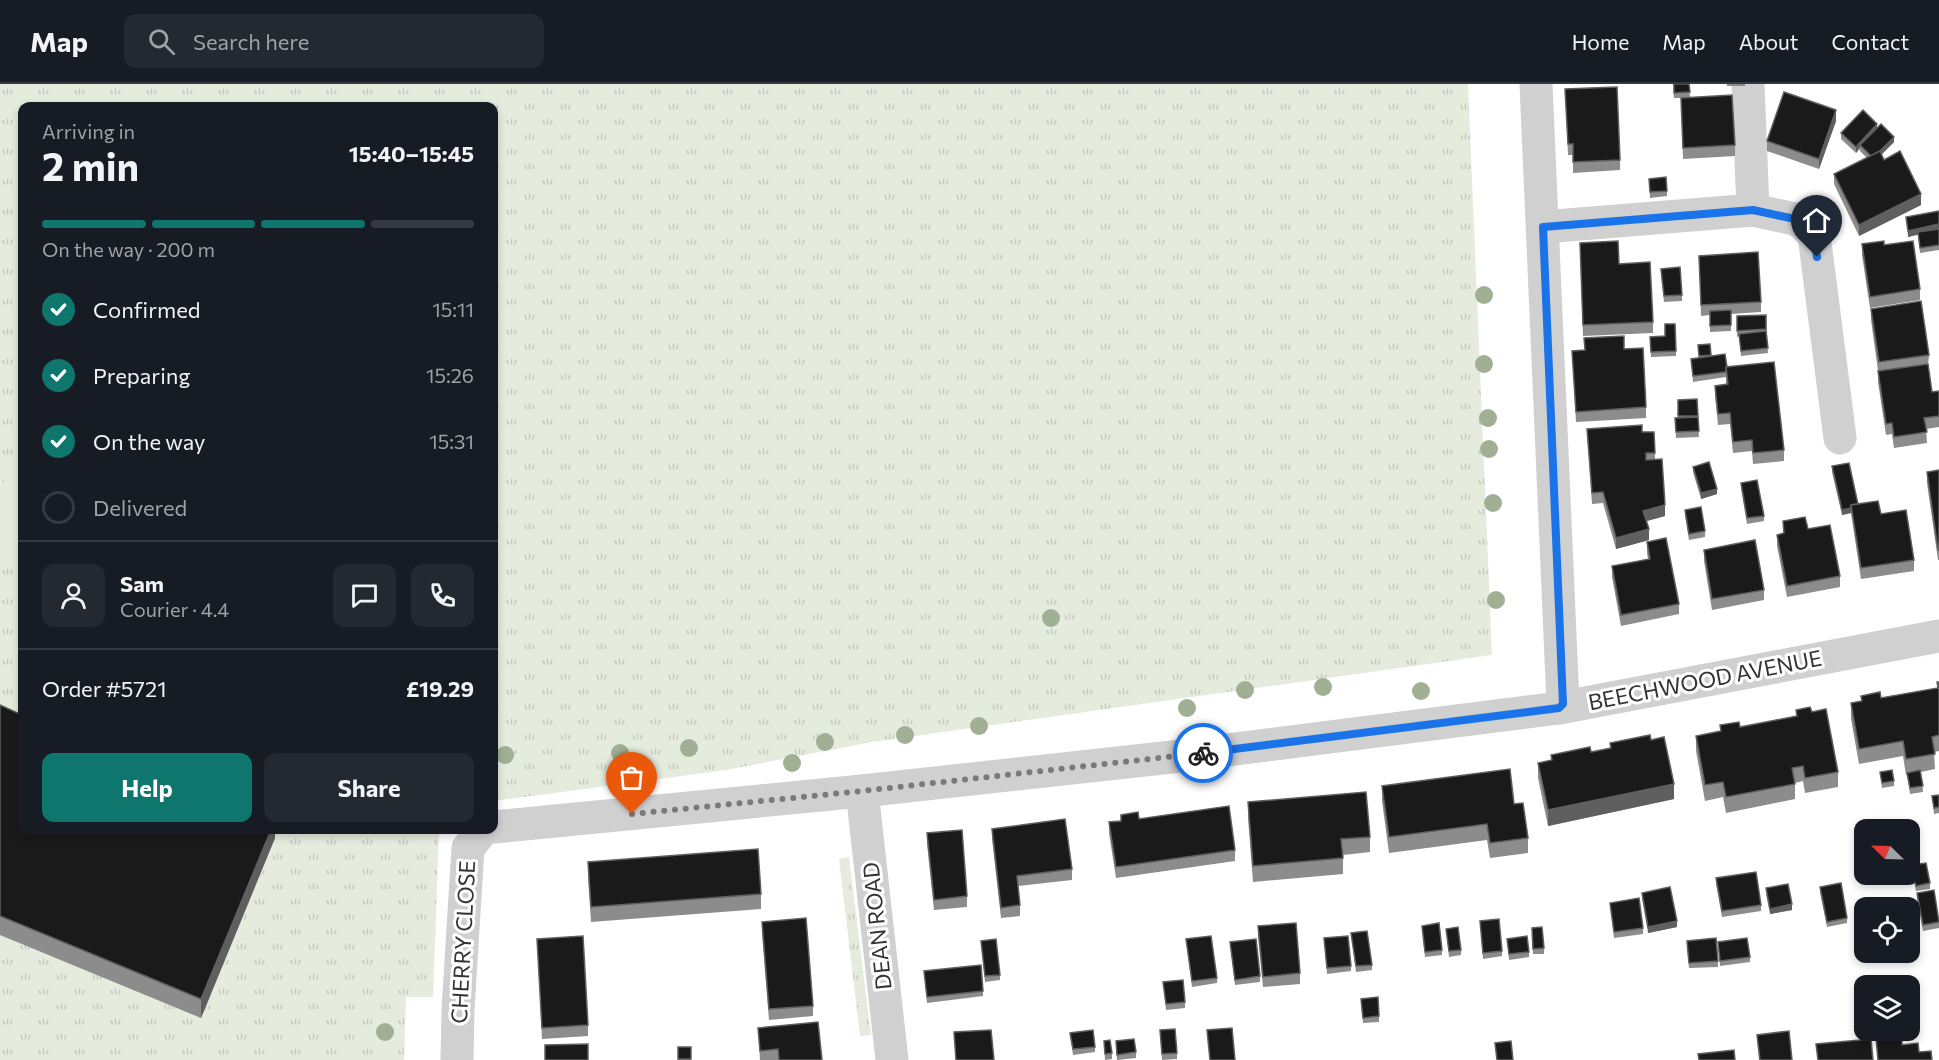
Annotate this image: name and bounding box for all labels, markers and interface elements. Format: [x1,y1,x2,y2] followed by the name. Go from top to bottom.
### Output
[124,14,544,68] search box
[30,24,88,58] text: Map
[145,25,178,58] icon: search
[193,28,309,55] text: Search here
[1572,29,1629,54] text: Home
[1662,29,1706,54] text: Map
[1739,29,1798,54] text: About
[1831,29,1909,54] text: Contact
[42,119,135,143] text: Arriving in
[349,140,474,167] text: 15:40–15:45
[42,141,139,189] text: 2 min
[1791,195,1842,257] pin
[1800,204,1833,237] icon: home
[42,237,215,261] text: On the way · 200 m
[42,293,75,326] icon: check
[93,296,200,323] text: Confirmed
[432,297,474,321] text: 15:11
[42,359,75,392] icon: check
[93,362,190,389] text: Preparing
[426,363,474,387] text: 15:26
[42,425,75,458] icon: check
[93,428,205,455] text: On the way
[429,429,474,453] text: 15:31
[93,494,187,521] text: Delivered
[42,564,105,627] button: person
[333,564,396,627] button: chat
[411,564,474,627] button: phone
[120,570,164,597] text: Sam
[120,597,229,621] text: Courier · 4.4
[1586,644,1824,715] street label: BEECHWOOD AVENUE
[42,675,167,702] text: Order #5721
[406,675,474,702] text: £19.29
[1173,723,1233,783] courier
[1187,737,1220,770] icon: bike
[606,752,657,814] pin
[42,753,252,822] button: Help
[264,753,474,822] button: Share
[615,761,648,794] icon: bag
[1854,819,1920,885] north arrow
[1854,819,1920,1041] map controls
[445,860,480,1024] street label: CHERRY CLOSE
[856,861,897,991] street label: DEAN ROAD
[1854,897,1920,963] button: locate
[1854,975,1920,1041] button: layers

